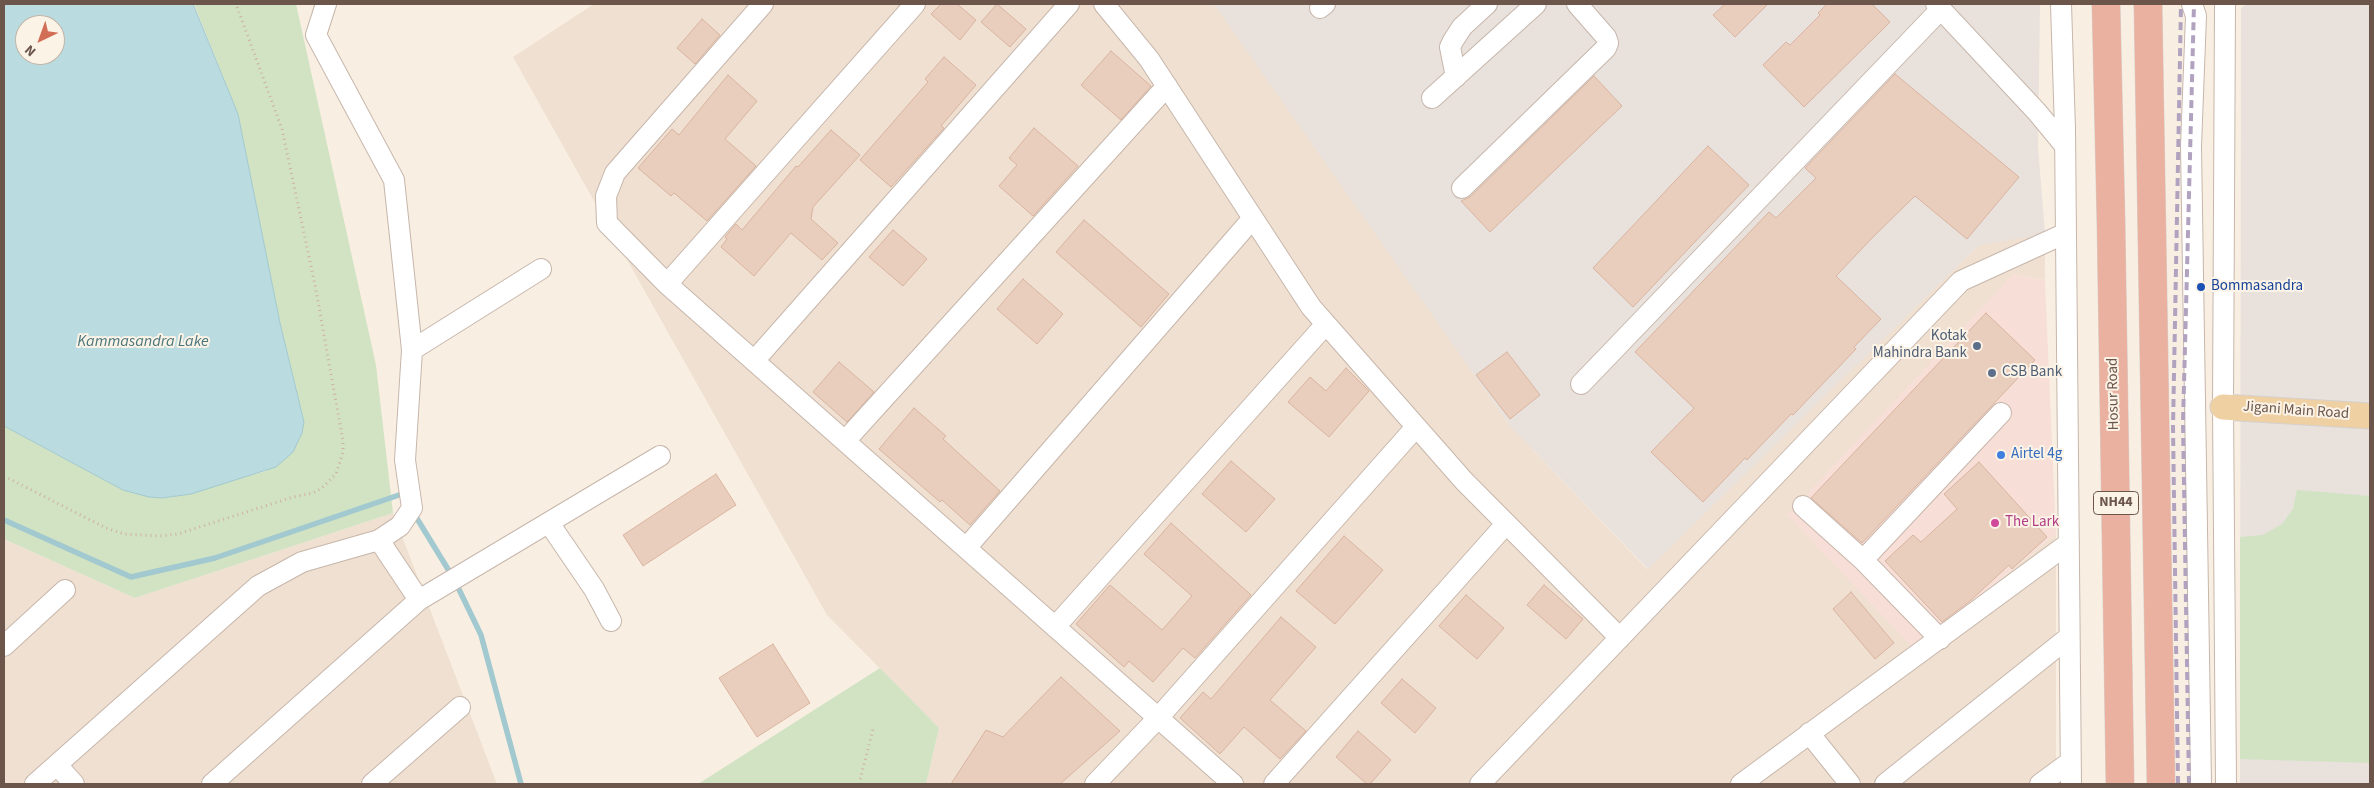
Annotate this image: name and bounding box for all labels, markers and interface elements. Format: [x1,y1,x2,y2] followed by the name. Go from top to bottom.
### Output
[15,15,65,65] north arrow
[20,40,41,61] text: N
[2211,278,2303,296] place label: Bommasandra
[2195,281,2207,293] marker: Bommasandra
[1873,328,1967,363] place label: Kotak Mahindra Bank
[77,332,209,352] water label: Kammasandra Lake
[1971,340,1983,352] marker: Kotak Mahindra Bank
[2104,357,2124,431] street label: Hosur Road
[2002,364,2062,382] place label: CSB Bank
[1986,367,1998,379] marker: CSB Bank
[2242,398,2350,424] street label: Jigani Main Road
[2011,446,2062,464] place label: Airtel 4g
[1995,449,2007,461] marker: Airtel 4g
[2094,492,2138,514] road number: NH44
[2005,514,2059,532] place label: The Lark
[1989,517,2001,529] marker: The Lark

